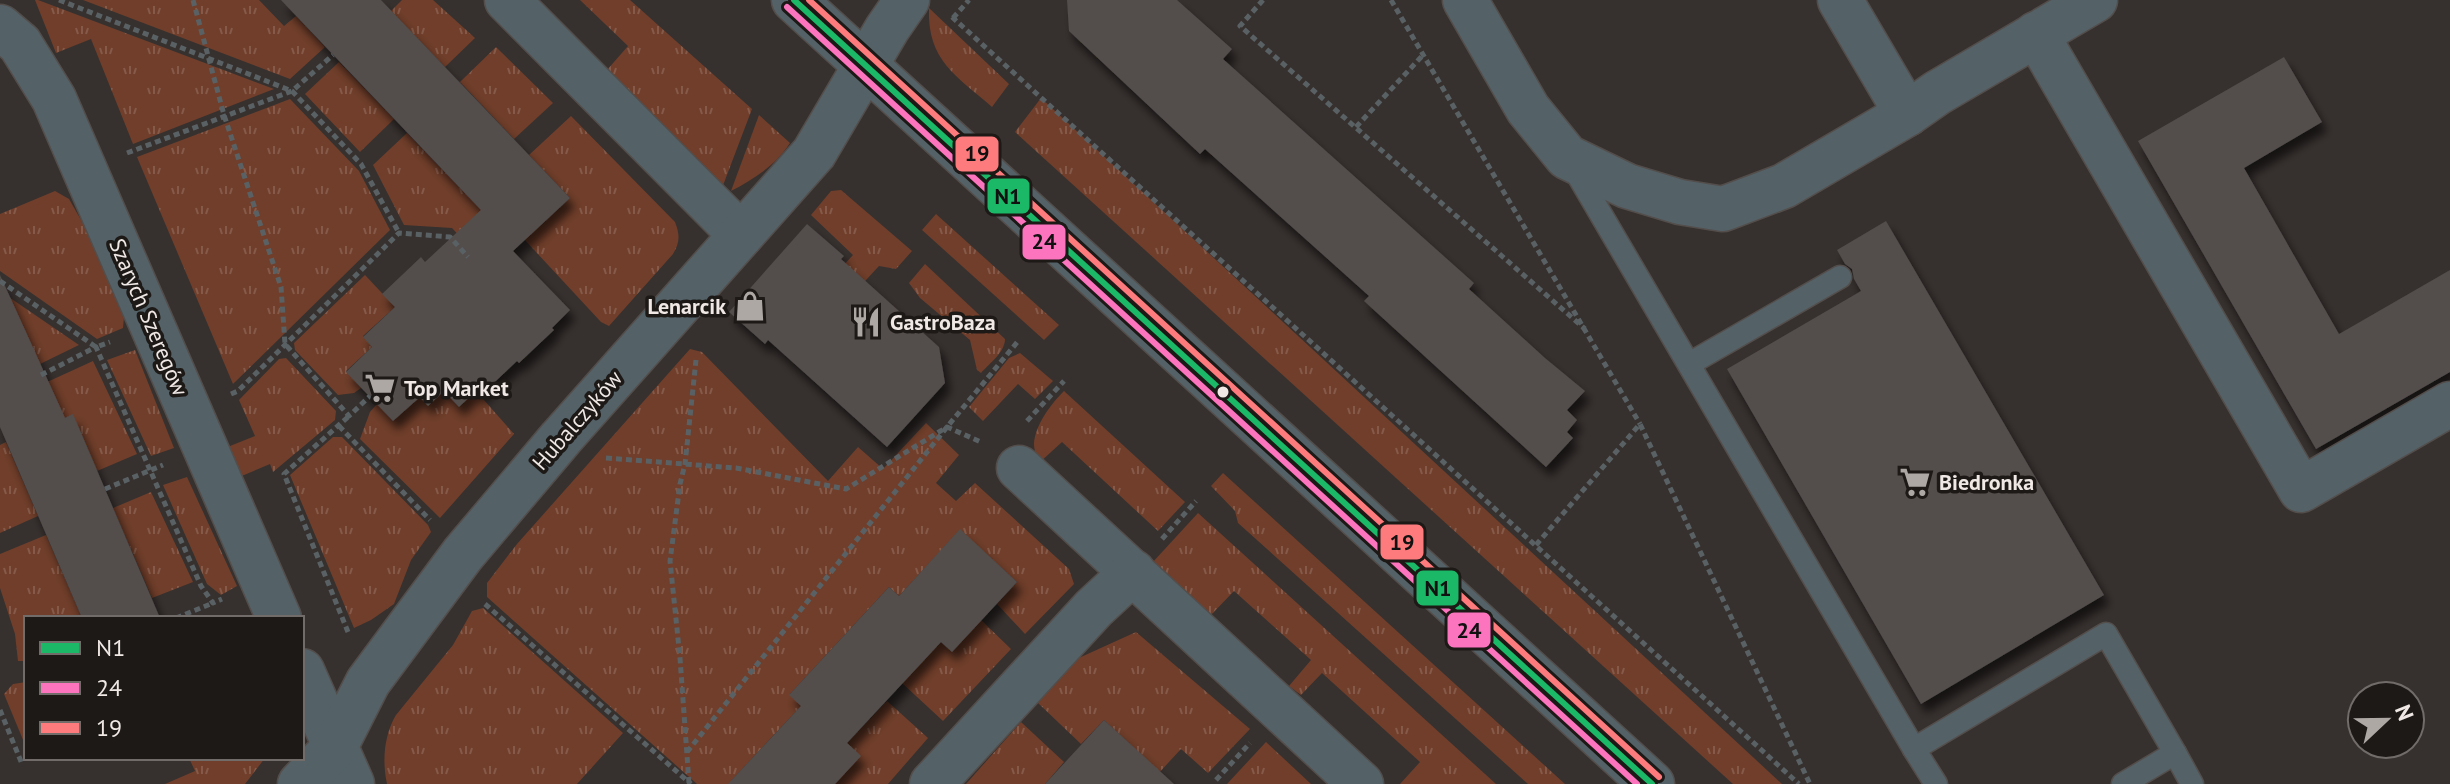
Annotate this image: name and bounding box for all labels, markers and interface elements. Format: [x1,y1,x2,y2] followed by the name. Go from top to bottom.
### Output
[954,135,1000,173] line badge: 19
[965,139,989,167] text: 19
[986,177,1031,215] line badge: N1
[995,182,1021,210] text: N1
[1021,223,1067,261] line badge: 24
[1032,227,1057,255] text: 24
[103,234,195,400] street label: Szarych Szeregów
[733,289,767,323] shop icon: Lenarcik
[647,292,726,320] place label: Lenarcik
[849,305,883,339] restaurant icon: GastroBaza
[890,308,996,336] place label: GastroBaza
[526,364,628,476] street label: Hubalczyków
[363,371,397,405] supermarket icon: Top Market
[404,374,509,402] place label: Top Market
[1215,384,1231,400] unlabelled marker
[1898,465,1932,499] supermarket icon: Biedronka
[1939,468,2034,496] place label: Biedronka
[1379,523,1425,561] line badge: 19
[1390,528,1414,556] text: 19
[1415,569,1460,607] line badge: N1
[1425,574,1451,602] text: N1
[1446,611,1492,649] line badge: 24
[24,616,304,760] legend
[1457,616,1482,644] text: 24
[96,632,125,663] text: N1
[96,672,122,703] text: 24
[2346,680,2426,760] north arrow
[2389,701,2420,724] text: N
[96,712,122,743] text: 19

